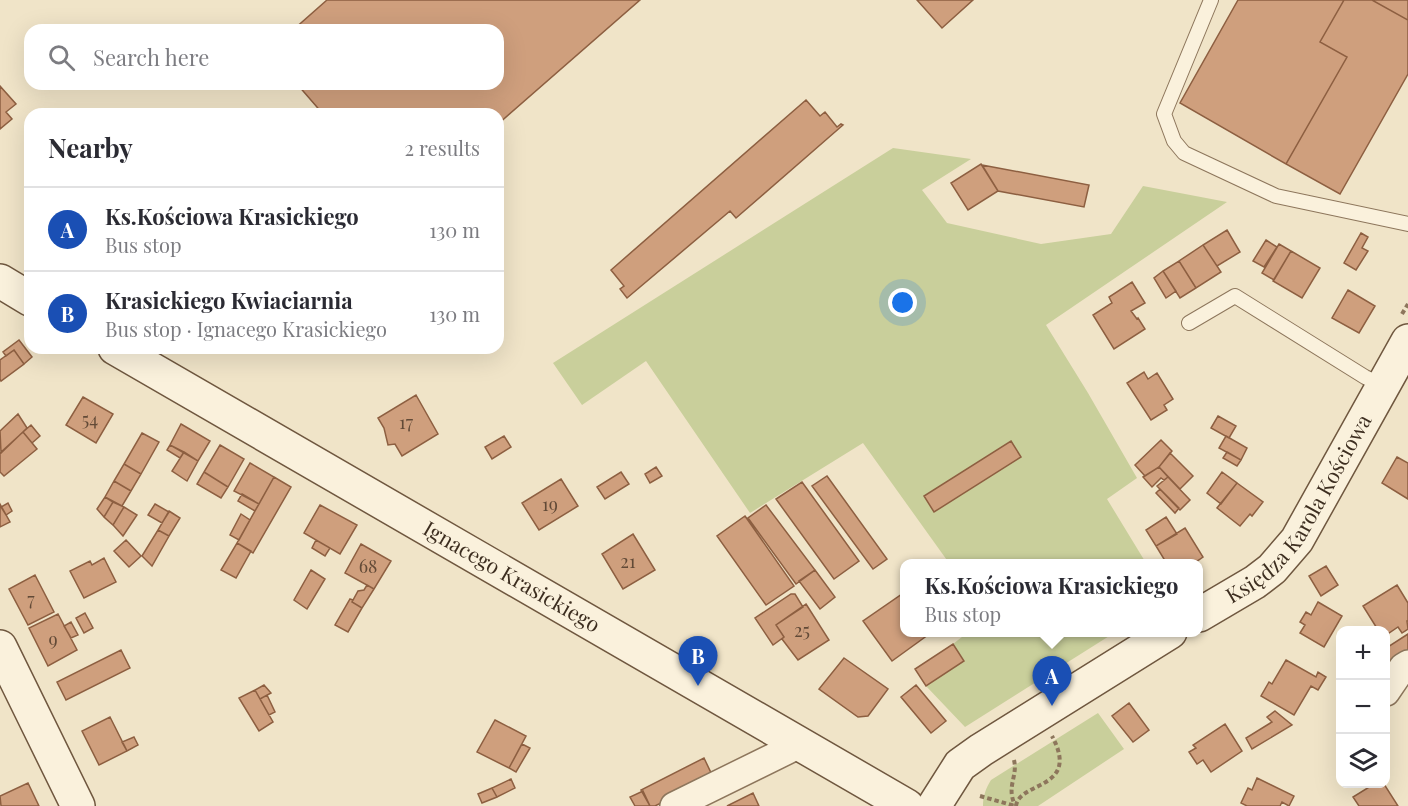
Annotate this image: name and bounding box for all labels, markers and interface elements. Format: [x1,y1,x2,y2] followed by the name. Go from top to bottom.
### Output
[24,24,504,90] search box
[45,41,78,74] icon: search
[93,42,209,72] text: Search here
[48,130,133,165] text: Nearby
[405,134,480,161] text: 2 results
[105,201,359,231] text: Ks.Kościowa Krasickiego
[61,216,74,243] text: A
[429,216,480,243] text: 130 m
[105,231,182,258] text: Bus stop
[105,285,353,315] text: Krasickiego Kwiaciarnia
[888,288,917,317] your location
[61,300,74,327] text: B
[429,300,480,327] text: 130 m
[105,315,387,342] text: Bus stop · Ignacego Krasickiego
[82,407,98,431] house number: 54
[1220,408,1377,608] street label: Księdza Karola Kościowa
[399,410,414,434] house number: 17
[542,492,558,516] house number: 19
[419,513,606,638] street label: Ignacego Krasickiego
[620,549,636,573] house number: 21
[359,554,377,578] house number: 68
[900,559,1203,637] popup
[925,570,1178,600] text: Ks.Kościowa Krasickiego
[27,587,35,611] house number: 7
[925,600,1001,627] text: Bus stop
[794,618,810,642] house number: 25
[1336,626,1390,788] map controls
[1336,626,1390,680] button: +
[48,627,58,651] house number: 9
[678,636,718,686] pin: B
[1032,656,1072,706] pin: A
[1336,680,1390,734] button: −
[1336,734,1390,788] button: layers

